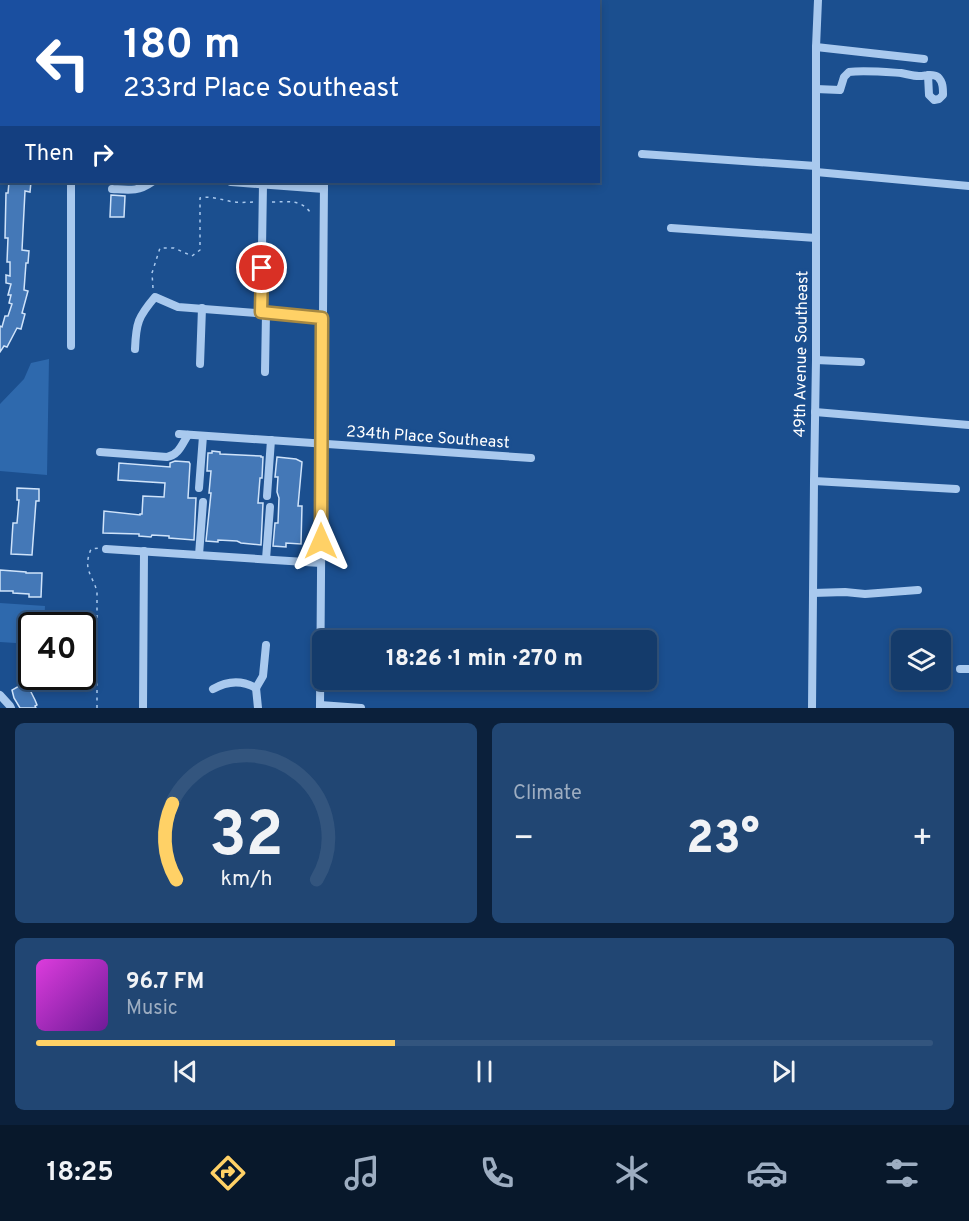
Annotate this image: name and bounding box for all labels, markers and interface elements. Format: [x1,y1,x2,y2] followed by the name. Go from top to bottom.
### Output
[123,20,240,73] text: 180 m
[24,24,102,102] icon: left
[123,72,399,106] text: 233rd Place Southeast
[86,138,119,171] icon: right
[24,141,74,168] text: Then
[236,242,287,293] pin
[245,251,278,284] icon: arrive
[791,270,813,438] street label: 49th Avenue Southeast
[345,422,510,454] street label: 234th Place Southeast
[289,509,353,573] position arrow
[18,612,96,690] speed limit sign: 40
[891,630,951,690] map controls
[891,630,951,690] button: layers
[386,646,583,673] text: 18:26 · 1 min · 270 m
[513,781,582,807] text: Climate
[209,799,283,878] text: 32
[686,812,760,869] text: 23°
[513,819,534,861] text: −
[912,819,933,861] text: +
[220,866,272,893] text: km/h
[126,969,204,996] text: 96.7 FM
[126,996,178,1022] text: Music
[169,1055,202,1088] icon: previous
[468,1055,501,1088] icon: pause
[767,1055,800,1088] icon: next
[207,1152,249,1194] icon: directions
[341,1152,383,1194] icon: music
[476,1152,518,1194] icon: phone
[611,1152,653,1194] icon: climate
[746,1152,788,1194] icon: car
[881,1152,923,1194] icon: filters
[46,1156,114,1190] text: 18:25

